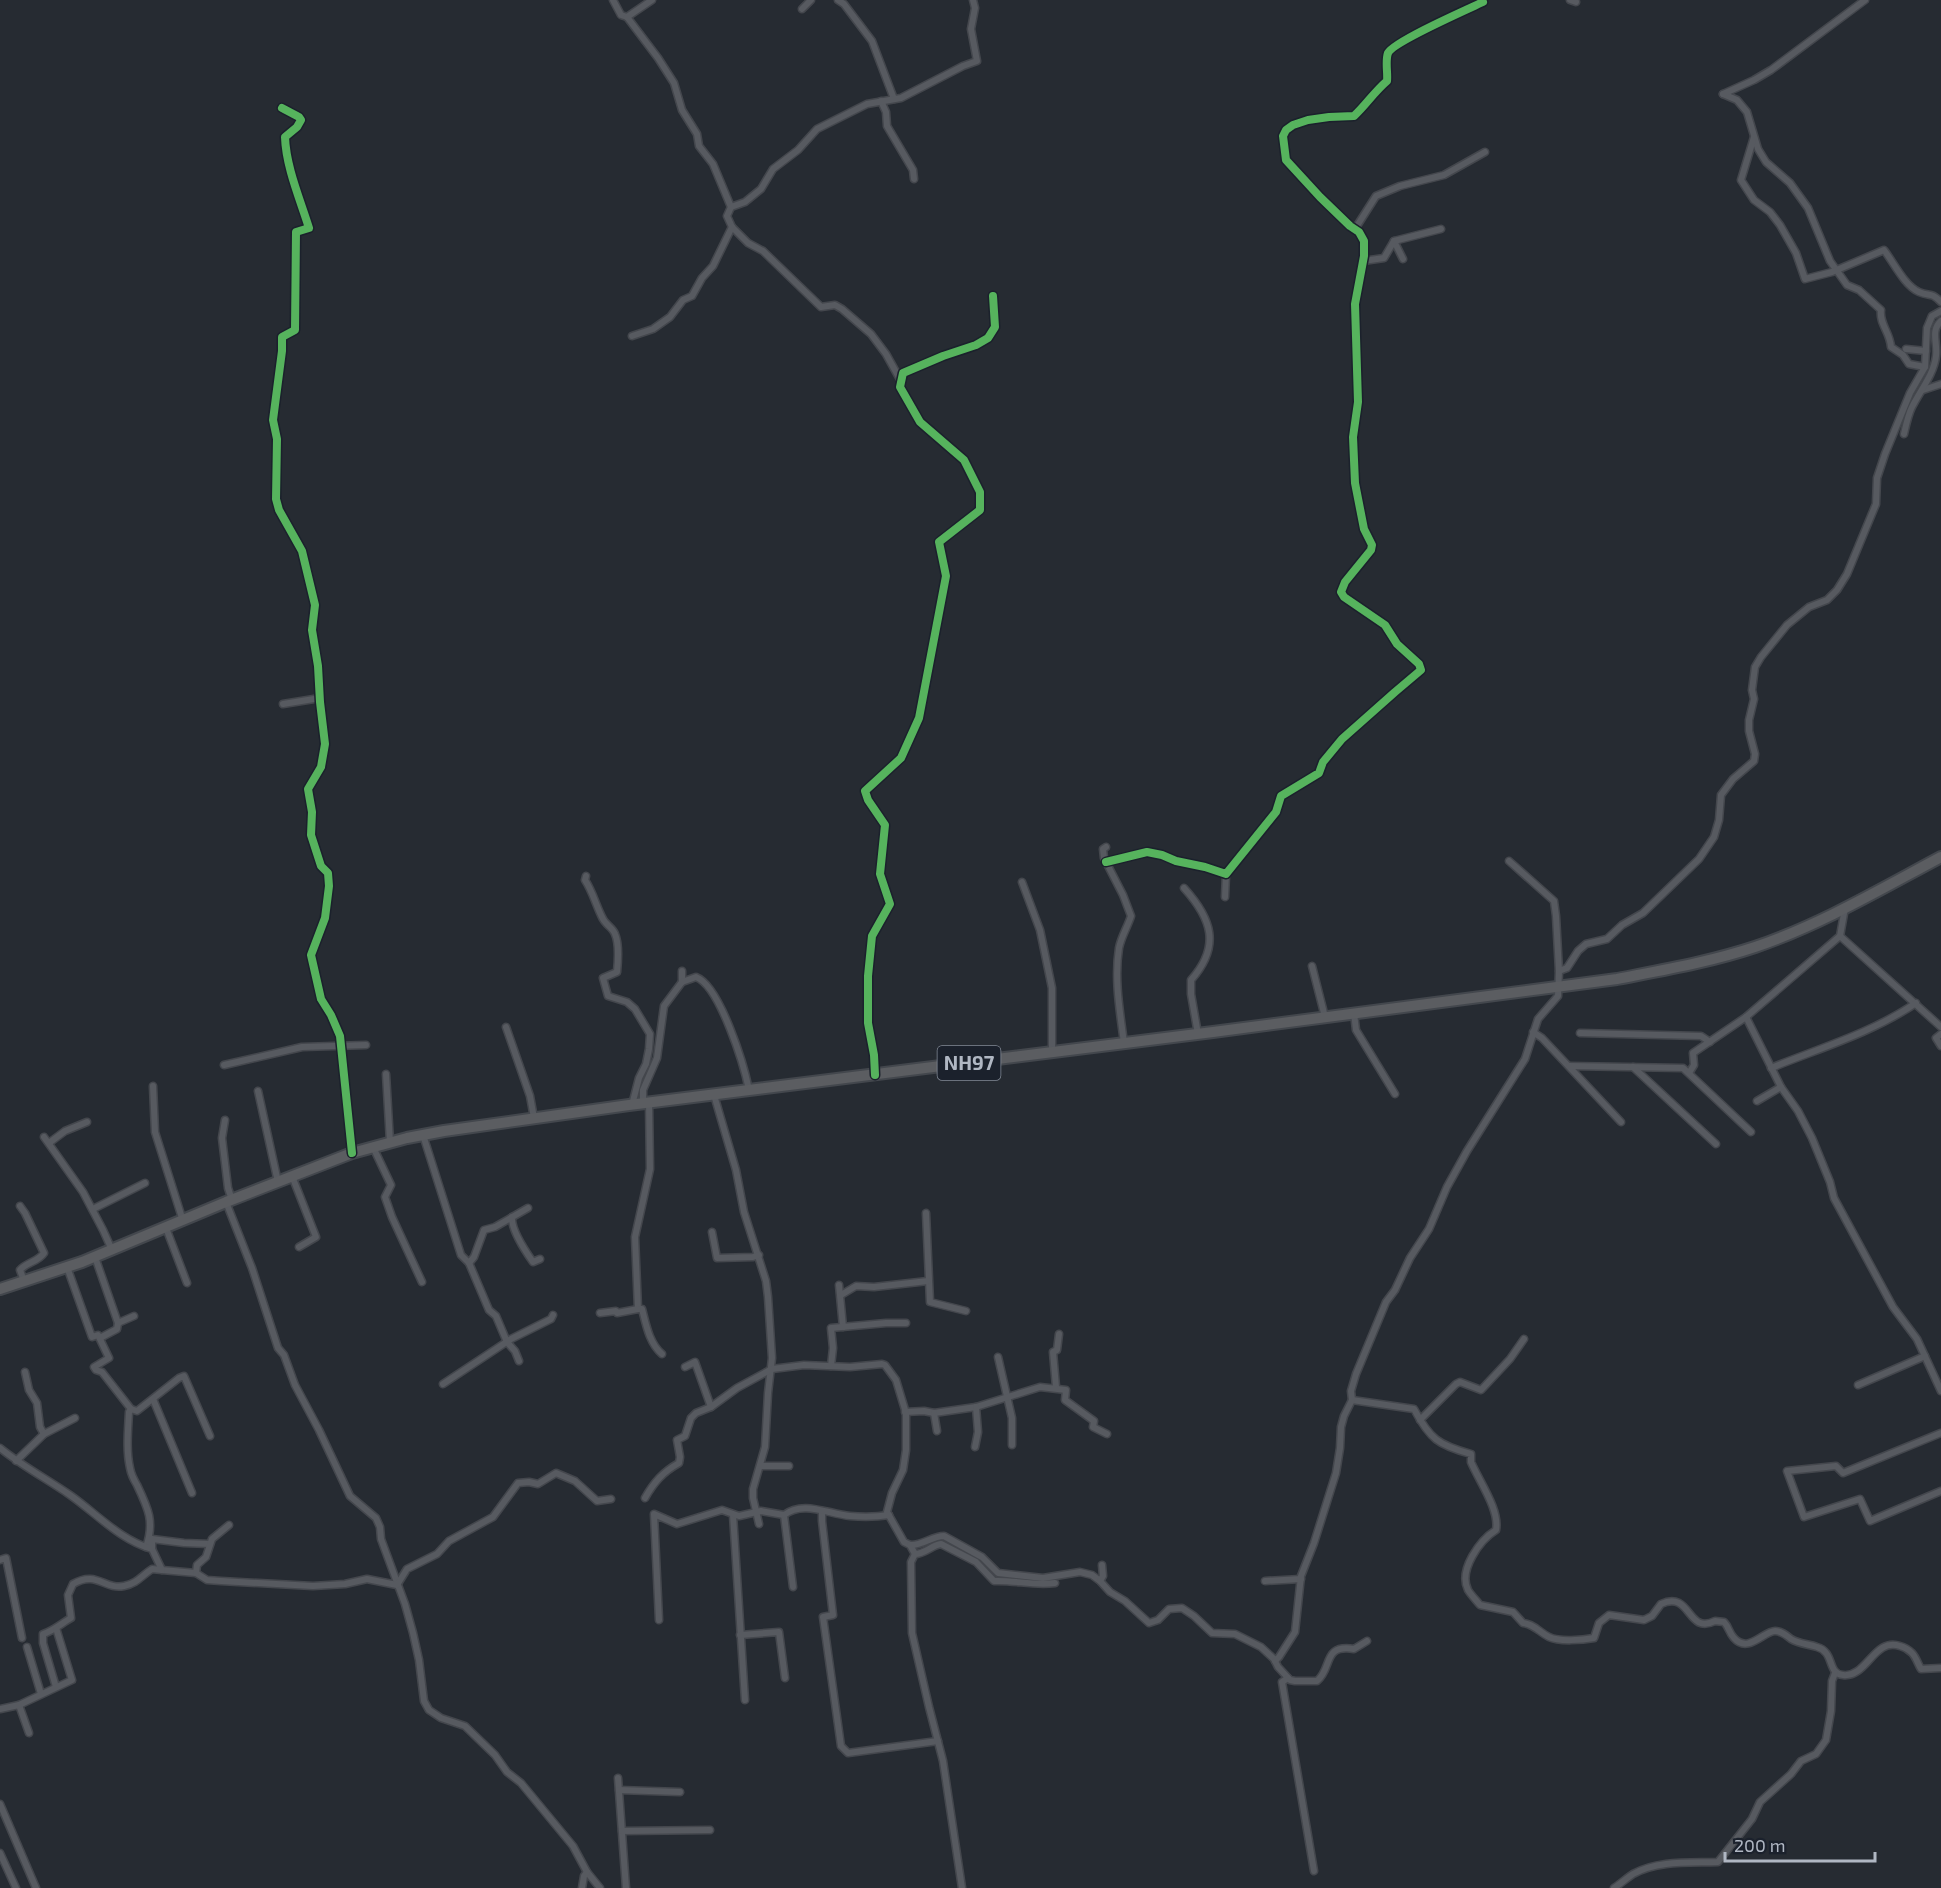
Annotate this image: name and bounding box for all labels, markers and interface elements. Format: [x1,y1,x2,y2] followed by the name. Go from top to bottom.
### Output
[938,1046,1000,1080] road number: NH97
[1725,1825,1875,1863] scale bar
[1734,1834,1786,1856] text: 200 m

